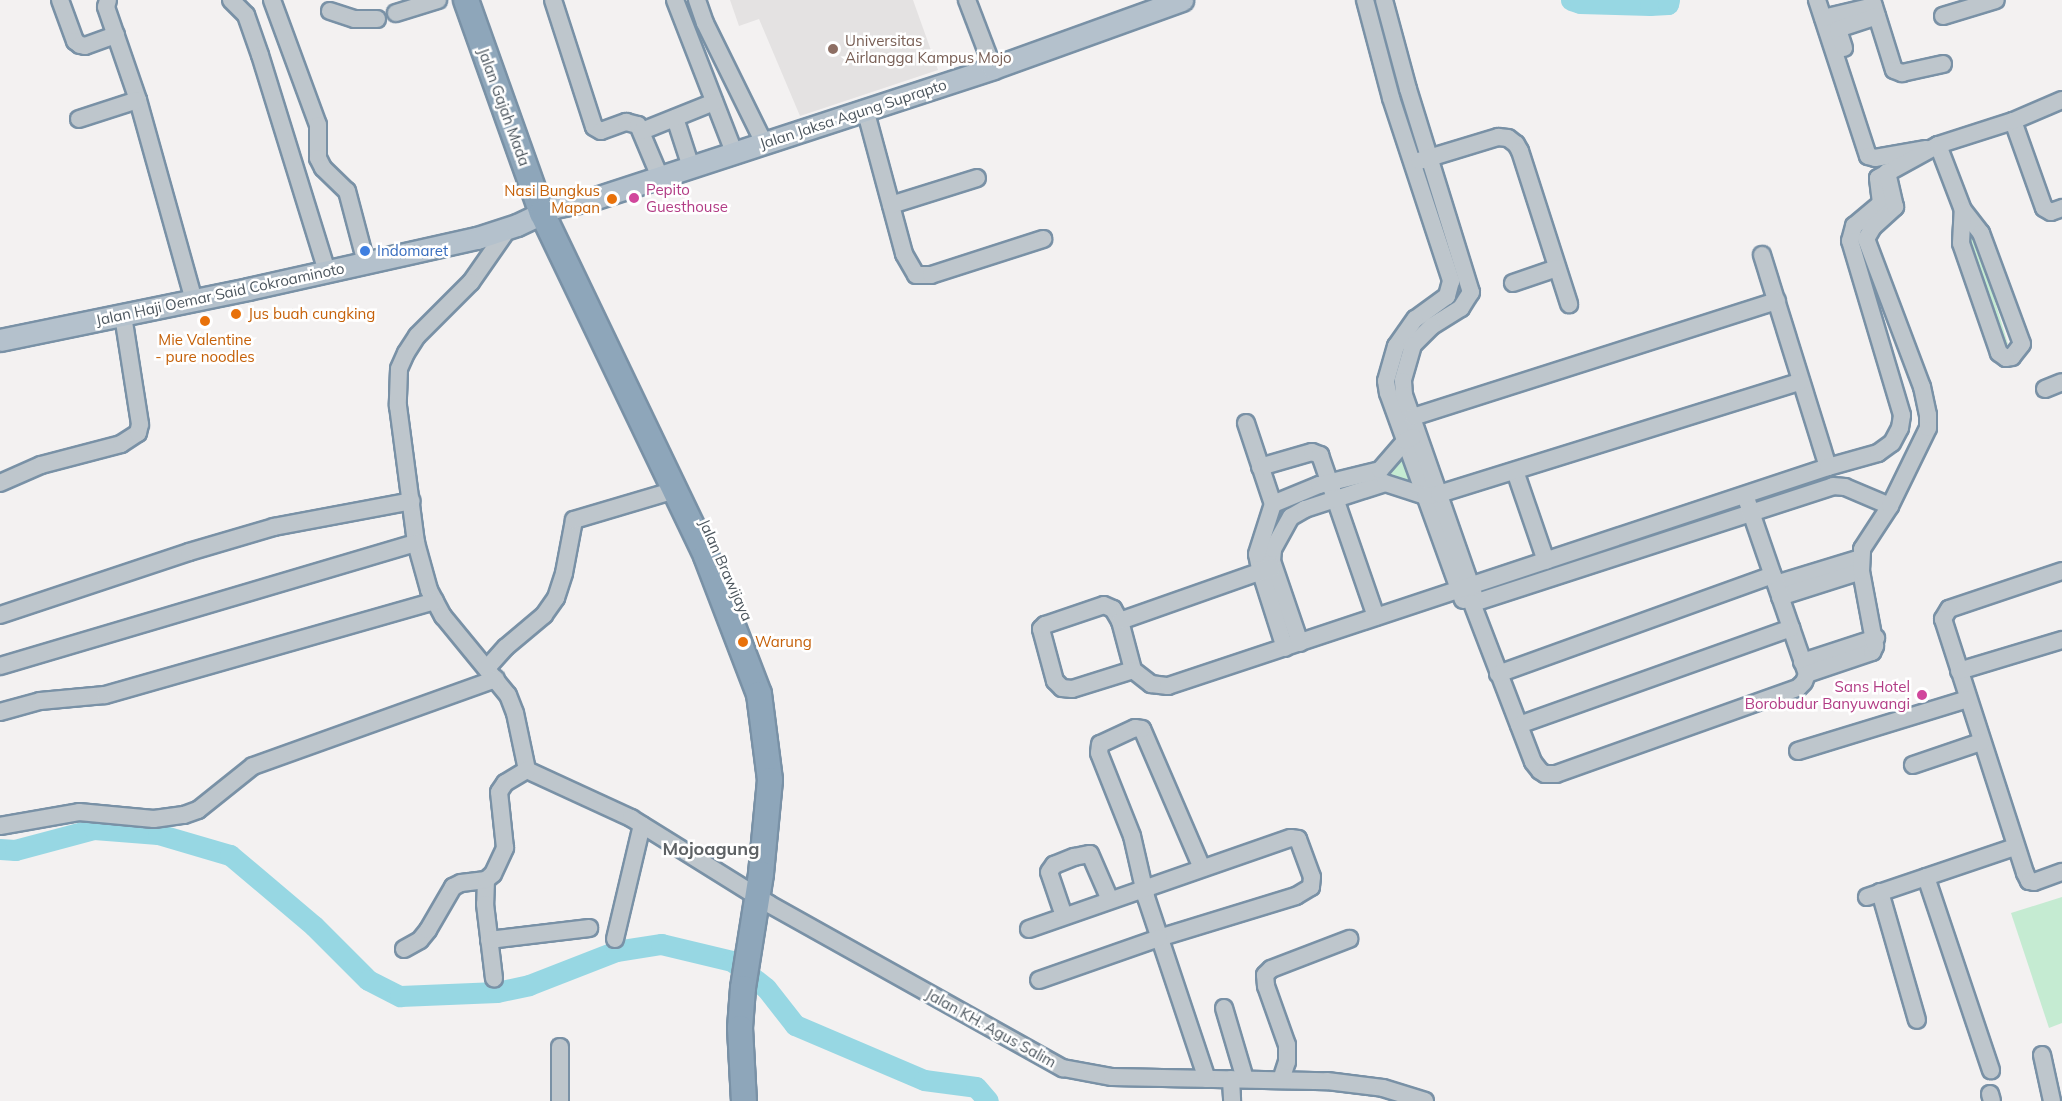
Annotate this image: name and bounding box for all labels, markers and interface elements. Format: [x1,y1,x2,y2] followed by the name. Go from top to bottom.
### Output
[845,31,1012,66] place label: Universitas Airlangga Kampus Mojo
[826,42,840,56] marker: Universitas Airlangga Kampus Mojo
[474,46,534,168] street label: Jalan Gajah Mada
[757,75,949,153] street label: Jalan Jaksa Agung Suprapto
[646,180,728,215] place label: Pepito Guesthouse
[504,181,600,216] place label: Nasi Bungkus Mapan
[627,191,641,205] marker: Pepito Guesthouse
[605,192,619,206] marker: Nasi Bungkus Mapan
[377,242,448,260] place label: Indomaret
[358,244,372,258] marker: Indomaret
[94,259,346,329] street label: Jalan Haji Oemar Said Cokroaminoto
[248,305,375,323] place label: Jus buah cungking
[229,307,243,321] marker: Jus buah cungking
[198,314,212,328] marker: Mie Valentine - pure noodles
[155,330,255,365] place label: Mie Valentine - pure noodles
[695,516,757,624] street label: Jalan Brawijaya
[755,633,812,651] place label: Warung
[736,635,750,649] marker: Warung
[1745,677,1910,712] place label: Sans Hotel Borobudur Banyuwangi
[1915,688,1929,702] marker: Sans Hotel Borobudur Banyuwangi
[663,838,759,860] district label: Mojoagung
[923,985,1059,1071] street label: Jalan KH. Agus Salim

